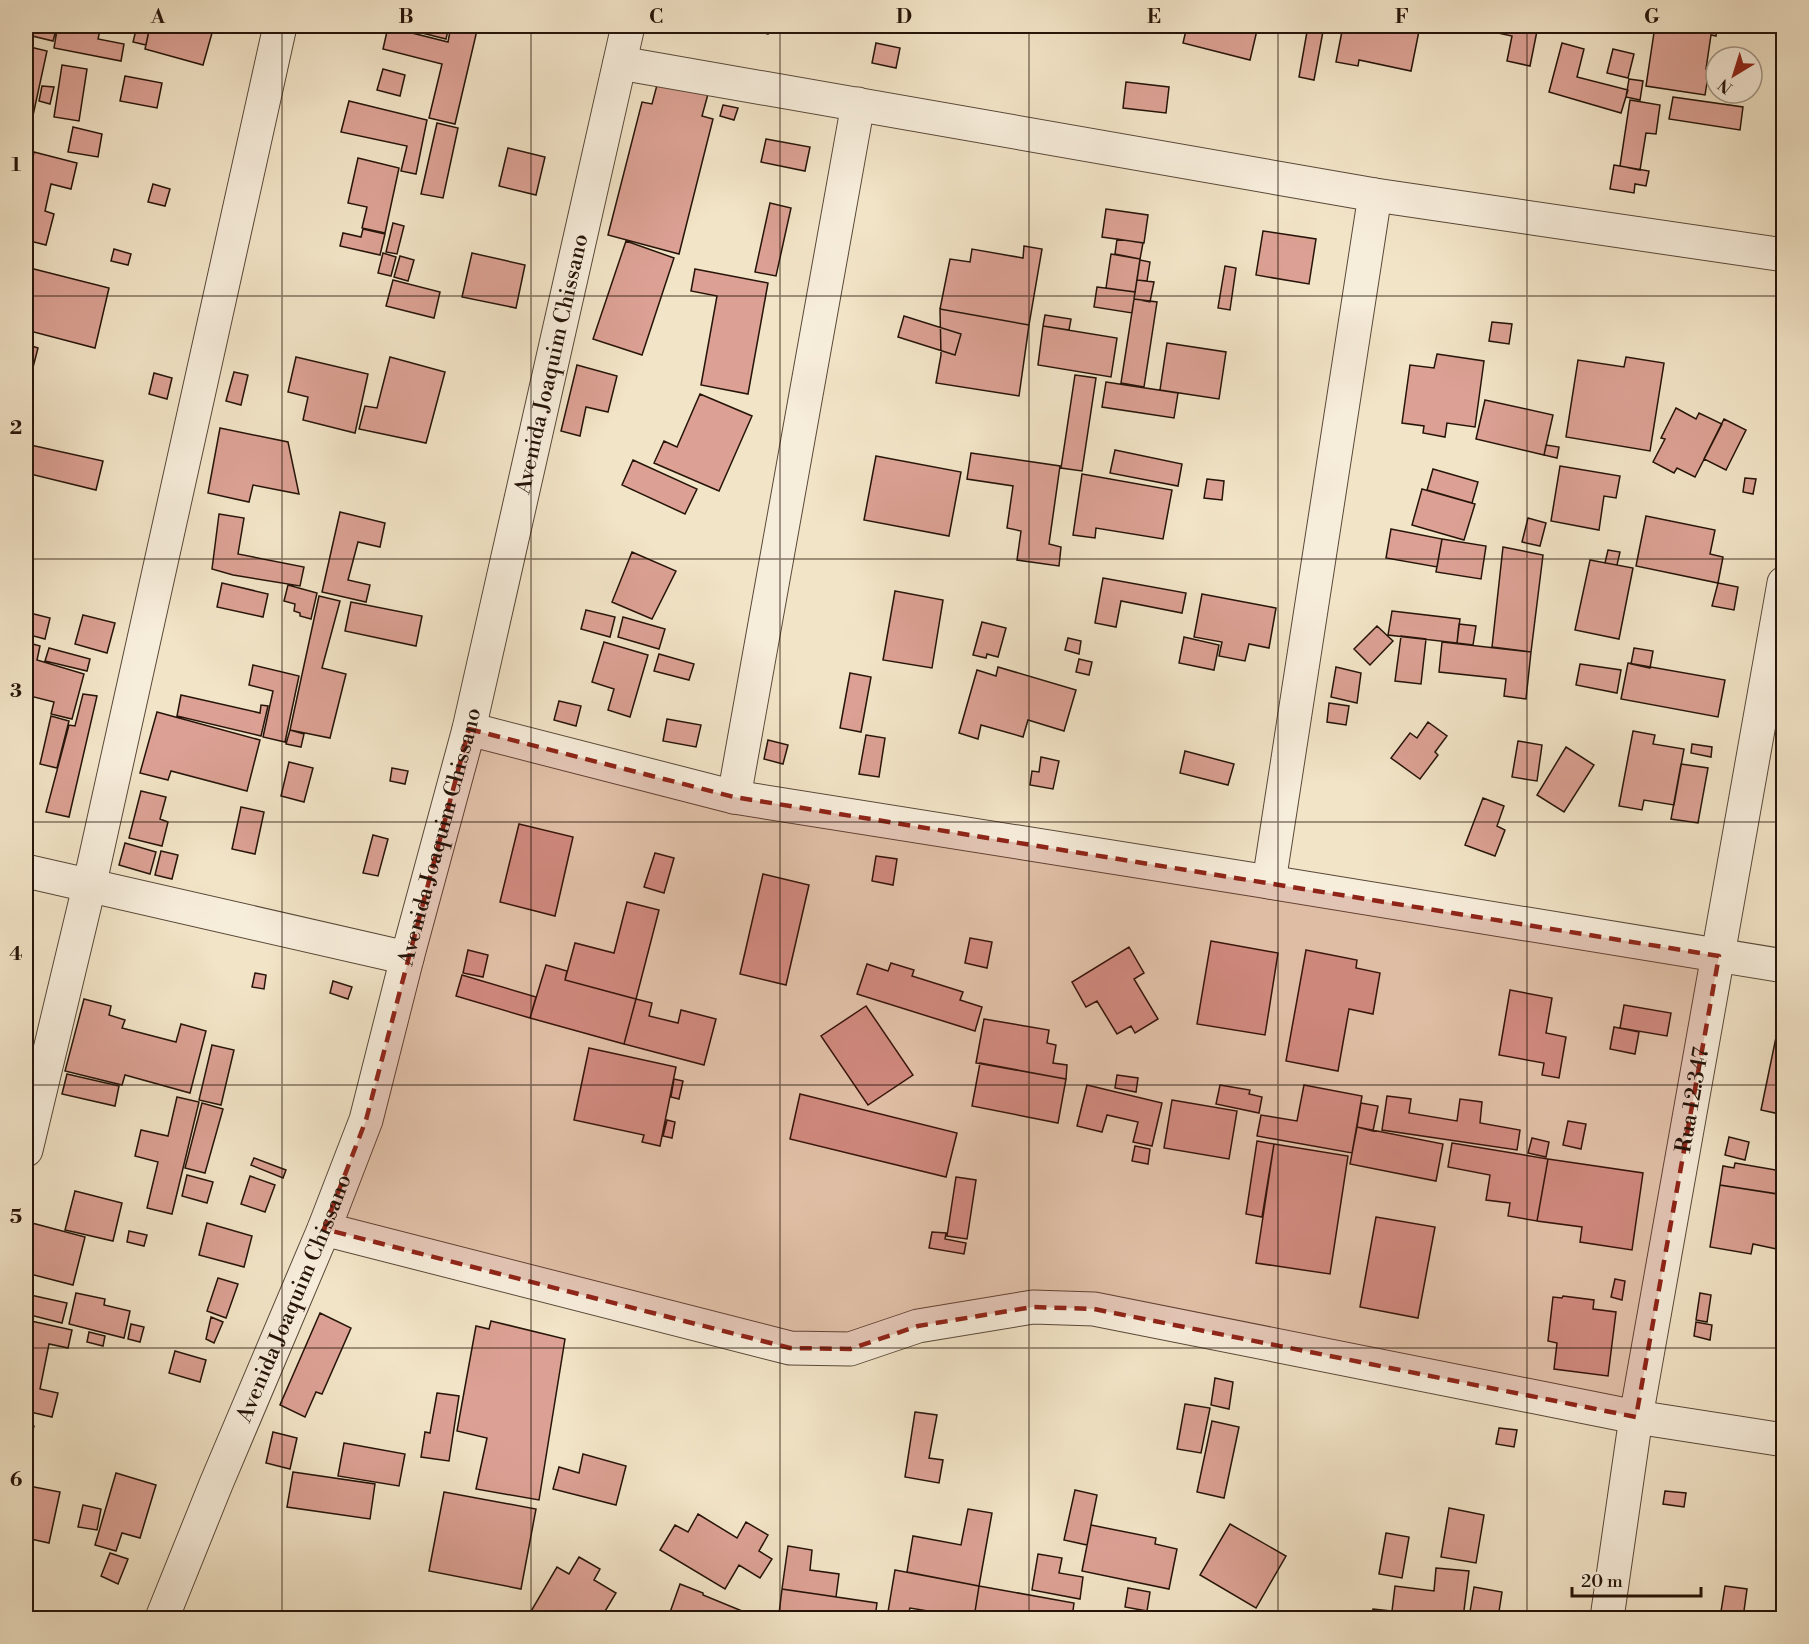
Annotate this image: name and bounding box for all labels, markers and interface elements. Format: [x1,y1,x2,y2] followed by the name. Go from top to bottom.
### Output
[150,5,166,30] text: A
[398,5,414,30] text: B
[649,5,663,30] text: C
[896,5,912,30] text: D
[1147,5,1161,30] text: E
[1395,5,1409,30] text: F
[1644,5,1660,30] text: G
[1704,45,1764,105] north arrow
[1714,74,1737,98] text: N
[11,153,21,178] text: 1
[509,231,594,497] street label: Avenida Joaquim Chissano
[10,416,22,441] text: 2
[10,679,22,704] text: 3
[392,705,487,969] street label: Avenida Joaquim Chissano
[9,942,23,967] text: 4
[1670,1045,1715,1155] street label: Rua 12.347
[230,1170,357,1427] street label: Avenida Joaquim Chissano
[10,1205,22,1230] text: 5
[10,1468,23,1493] text: 6
[1572,1560,1701,1598] scale bar
[1581,1570,1623,1593] text: 20 m

